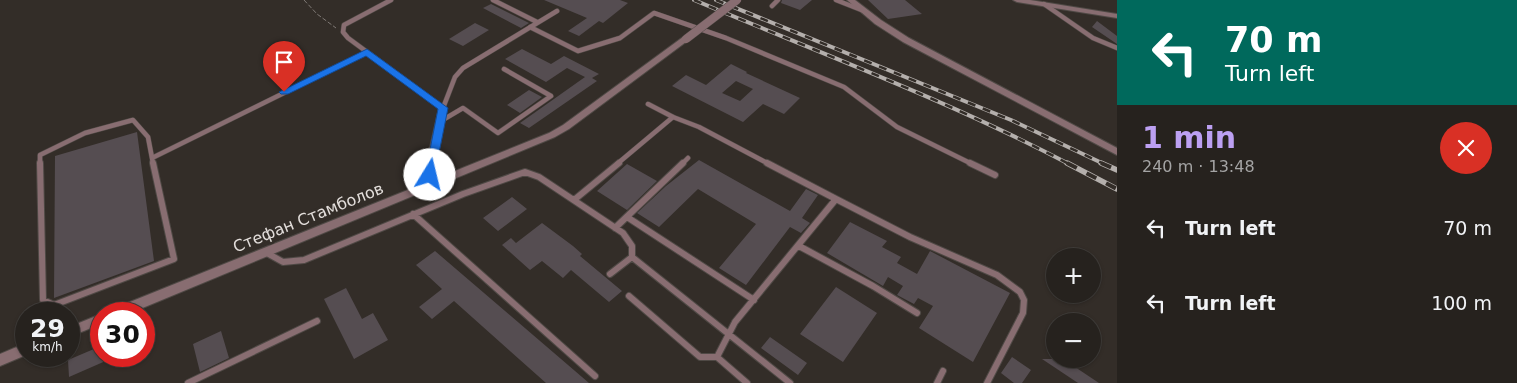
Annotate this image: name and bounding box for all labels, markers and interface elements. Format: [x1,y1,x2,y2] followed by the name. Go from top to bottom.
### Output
[1142,20,1207,85] icon: left
[1225,20,1322,60] text: 70 m
[263,41,305,92] pin
[270,48,298,76] icon: arrive
[1225,61,1314,86] text: Turn left
[1142,120,1236,155] text: 1 min
[1440,122,1492,174] button: close
[403,148,455,200] position arrow
[1142,157,1255,176] text: 240 m · 13:48
[230,179,386,256] street label: Стефан Стамболов
[1142,214,1170,242] icon: left
[1185,217,1276,239] text: Turn left
[1443,217,1492,239] text: 70 m
[1046,248,1101,368] map controls
[1046,248,1101,303] button: +
[1142,289,1170,317] icon: left
[1185,292,1276,314] text: Turn left
[1431,292,1492,314] text: 100 m
[90,302,155,367] speed limit sign: 30
[1046,313,1101,368] button: −
[30,314,65,343] text: 29
[32,340,63,354] text: km/h

